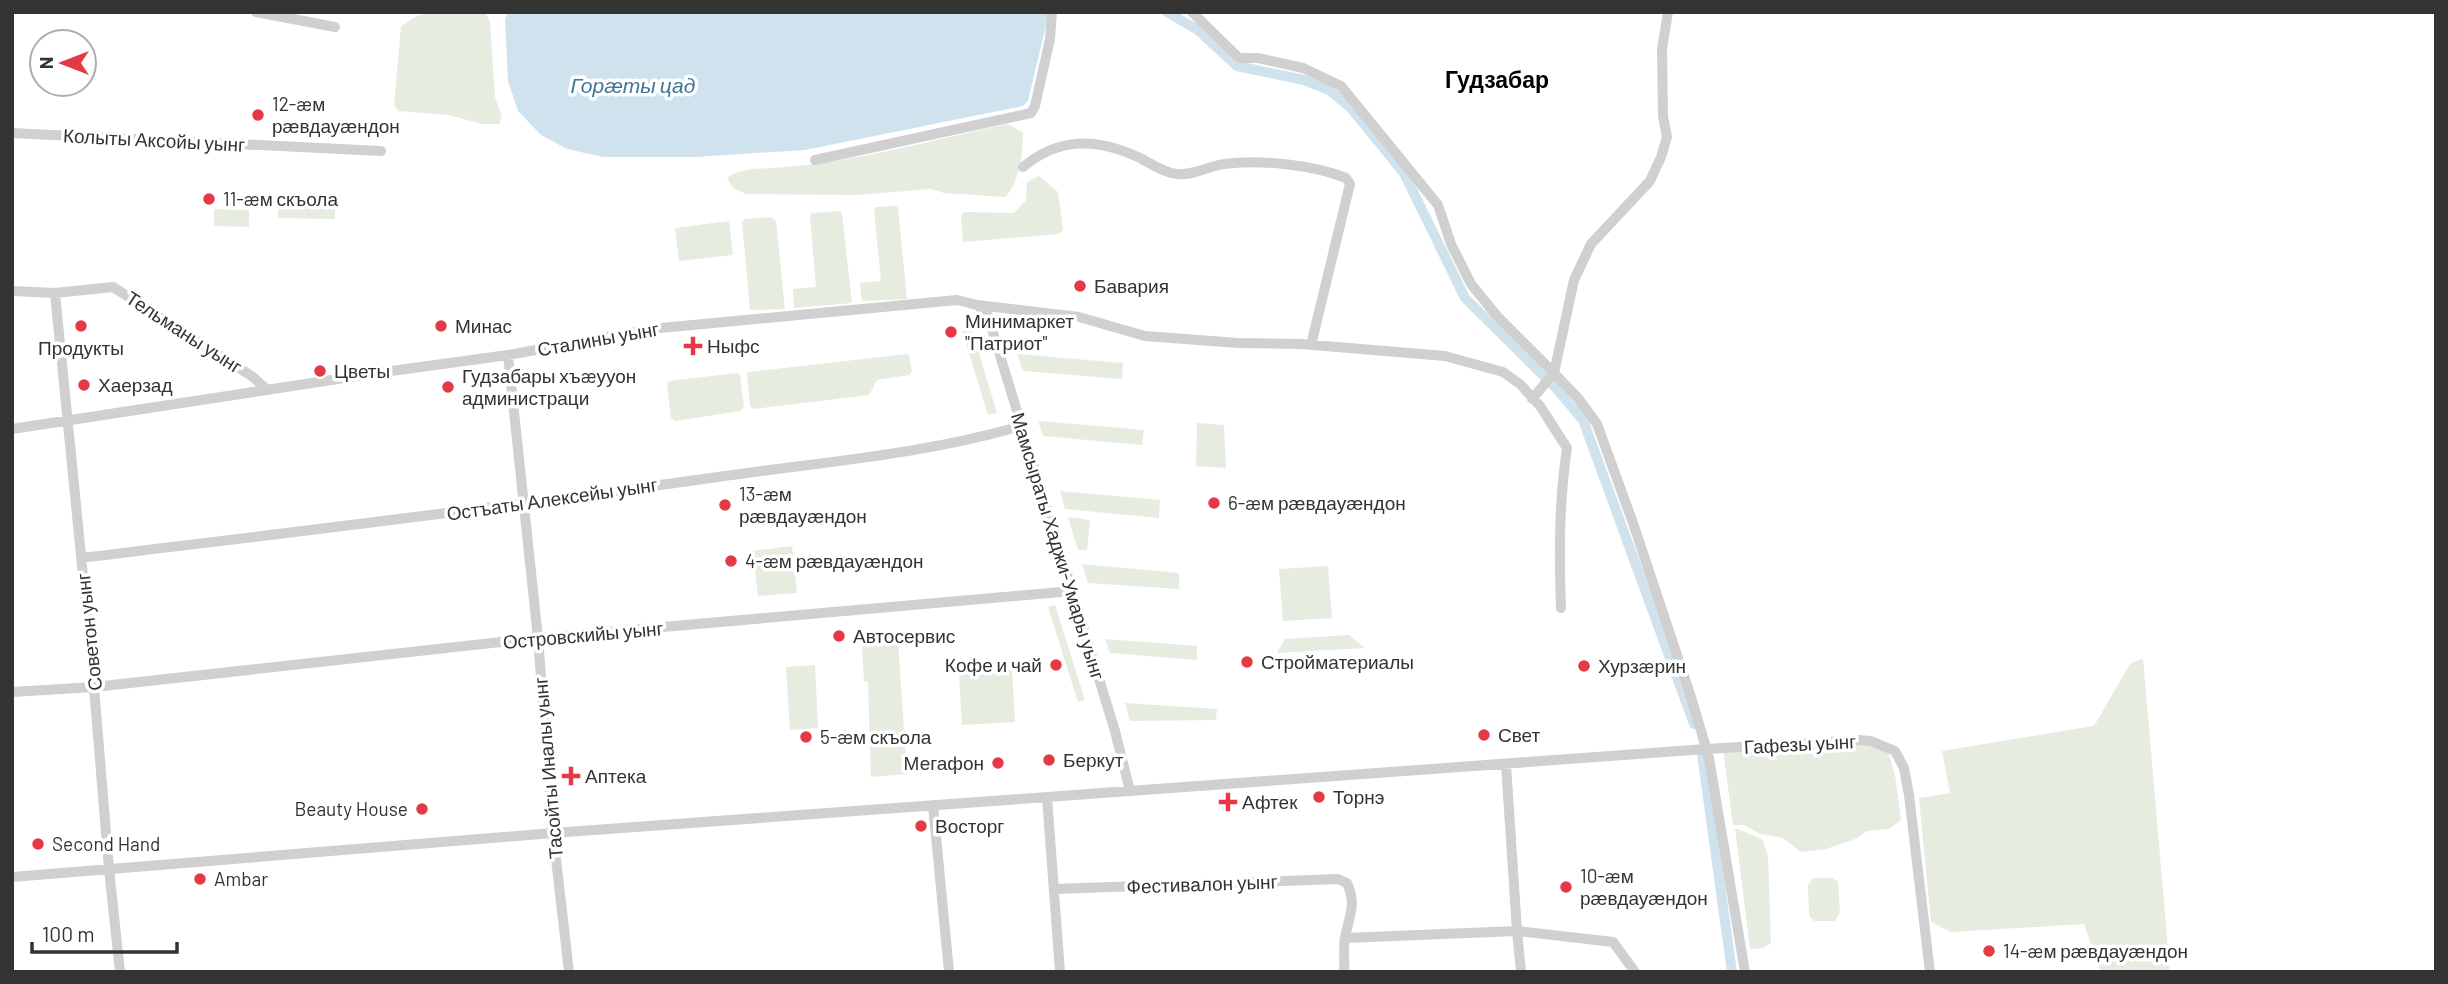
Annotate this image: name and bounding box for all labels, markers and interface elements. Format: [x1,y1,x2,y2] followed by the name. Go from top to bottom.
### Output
[28,28,98,98] north arrow
[34,57,57,69] text: N
[1445,65,1549,93] district label: Гудзабар
[571,72,695,97] water label: Горӕты цад
[272,92,400,137] place label: 12-æм рӕвдауӕндон
[250,107,266,123] marker: 12-æм рӕвдауӕндон
[62,123,246,156] street label: Колыты Аксойы уынг
[223,187,338,210] place label: 11-æм скъола
[201,191,217,207] marker: 11-æм скъола
[1094,274,1169,297] place label: Бавария
[1072,278,1088,294] marker: Бавария
[122,286,247,378] street label: Тельманы уынг
[965,309,1074,354] place label: Минимаркет "Патриот"
[455,314,512,337] place label: Минас
[535,316,661,361] street label: Сталины уынг
[73,318,89,334] marker: Продукты
[433,318,449,334] marker: Минас
[943,324,959,340] marker: Минимаркет "Патриот"
[707,334,760,357] place label: Ныфс
[38,336,124,359] place label: Продукты
[685,338,701,354] marker: Ныфс
[334,359,390,382] place label: Цветы
[312,363,328,379] marker: Цветы
[462,364,636,409] place label: Гудзабары хъæууон администраци
[98,373,173,396] place label: Хаерзад
[76,377,92,393] marker: Хаерзад
[440,379,456,395] marker: Гудзабары хъæууон администраци
[1007,409,1110,682] street label: Мамсыраты Хаджи-Умары уынг
[445,472,659,525] street label: Остъаты Алексейы уынг
[739,482,867,527] place label: 13-æм рӕвдауӕндон
[1228,491,1406,514] place label: 6-æм рӕвдауӕндон
[1206,495,1222,511] marker: 6-æм рӕвдауӕндон
[717,497,733,513] marker: 13-æм рӕвдауӕндон
[745,549,923,572] place label: 4-æм рӕвдауӕндон
[723,553,739,569] marker: 4-æм рӕвдауӕндон
[71,572,106,692] street label: Советон уынг
[502,616,664,653] street label: Островскийы уынг
[853,624,955,647] place label: Автосервис
[831,628,847,644] marker: Автосервис
[1261,650,1414,673] place label: Стройматериалы
[945,653,1042,676] place label: Кофе и чай
[1239,654,1255,670] marker: Стройматериалы
[1598,654,1686,677] place label: Хурзæрин
[1048,657,1064,673] marker: Кофе и чай
[1576,658,1592,674] marker: Хурзæрин
[528,676,567,860] street label: Тасойты Иналы уынг
[1498,723,1541,746] place label: Свет
[820,725,932,748] place label: 5-æм скъола
[1476,727,1492,743] marker: Свет
[798,729,814,745] marker: 5-æм скъола
[1743,729,1857,758] street label: Гафезы уынг
[1063,748,1124,771] place label: Беркут
[904,751,984,774] place label: Мегафон
[1041,752,1057,768] marker: Беркут
[990,755,1006,771] marker: Мегафон
[585,764,647,787] place label: Аптека
[563,768,579,784] marker: Аптека
[1333,785,1384,808] place label: Торнэ
[1311,789,1327,805] marker: Торнэ
[1242,790,1298,813] place label: Афтек
[1220,794,1236,810] marker: Афтек
[294,797,408,820] place label: Beauty House
[414,801,430,817] marker: Beauty House
[935,814,1004,837] place label: Восторг
[913,818,929,834] marker: Восторг
[52,832,160,855] place label: Second Hand
[30,836,46,852] marker: Second Hand
[1580,864,1708,909] place label: 10-æм рӕвдауӕндон
[214,867,268,890] place label: Ambar
[1126,869,1278,898] street label: Фестивалон уынг
[192,871,208,887] marker: Ambar
[1558,879,1574,895] marker: 10-æм рӕвдауӕндон
[32,911,177,955] scale bar
[42,921,95,946] text: 100 m
[2003,939,2188,962] place label: 14-æм рӕвдауӕндон
[1981,943,1997,959] marker: 14-æм рӕвдауӕндон

